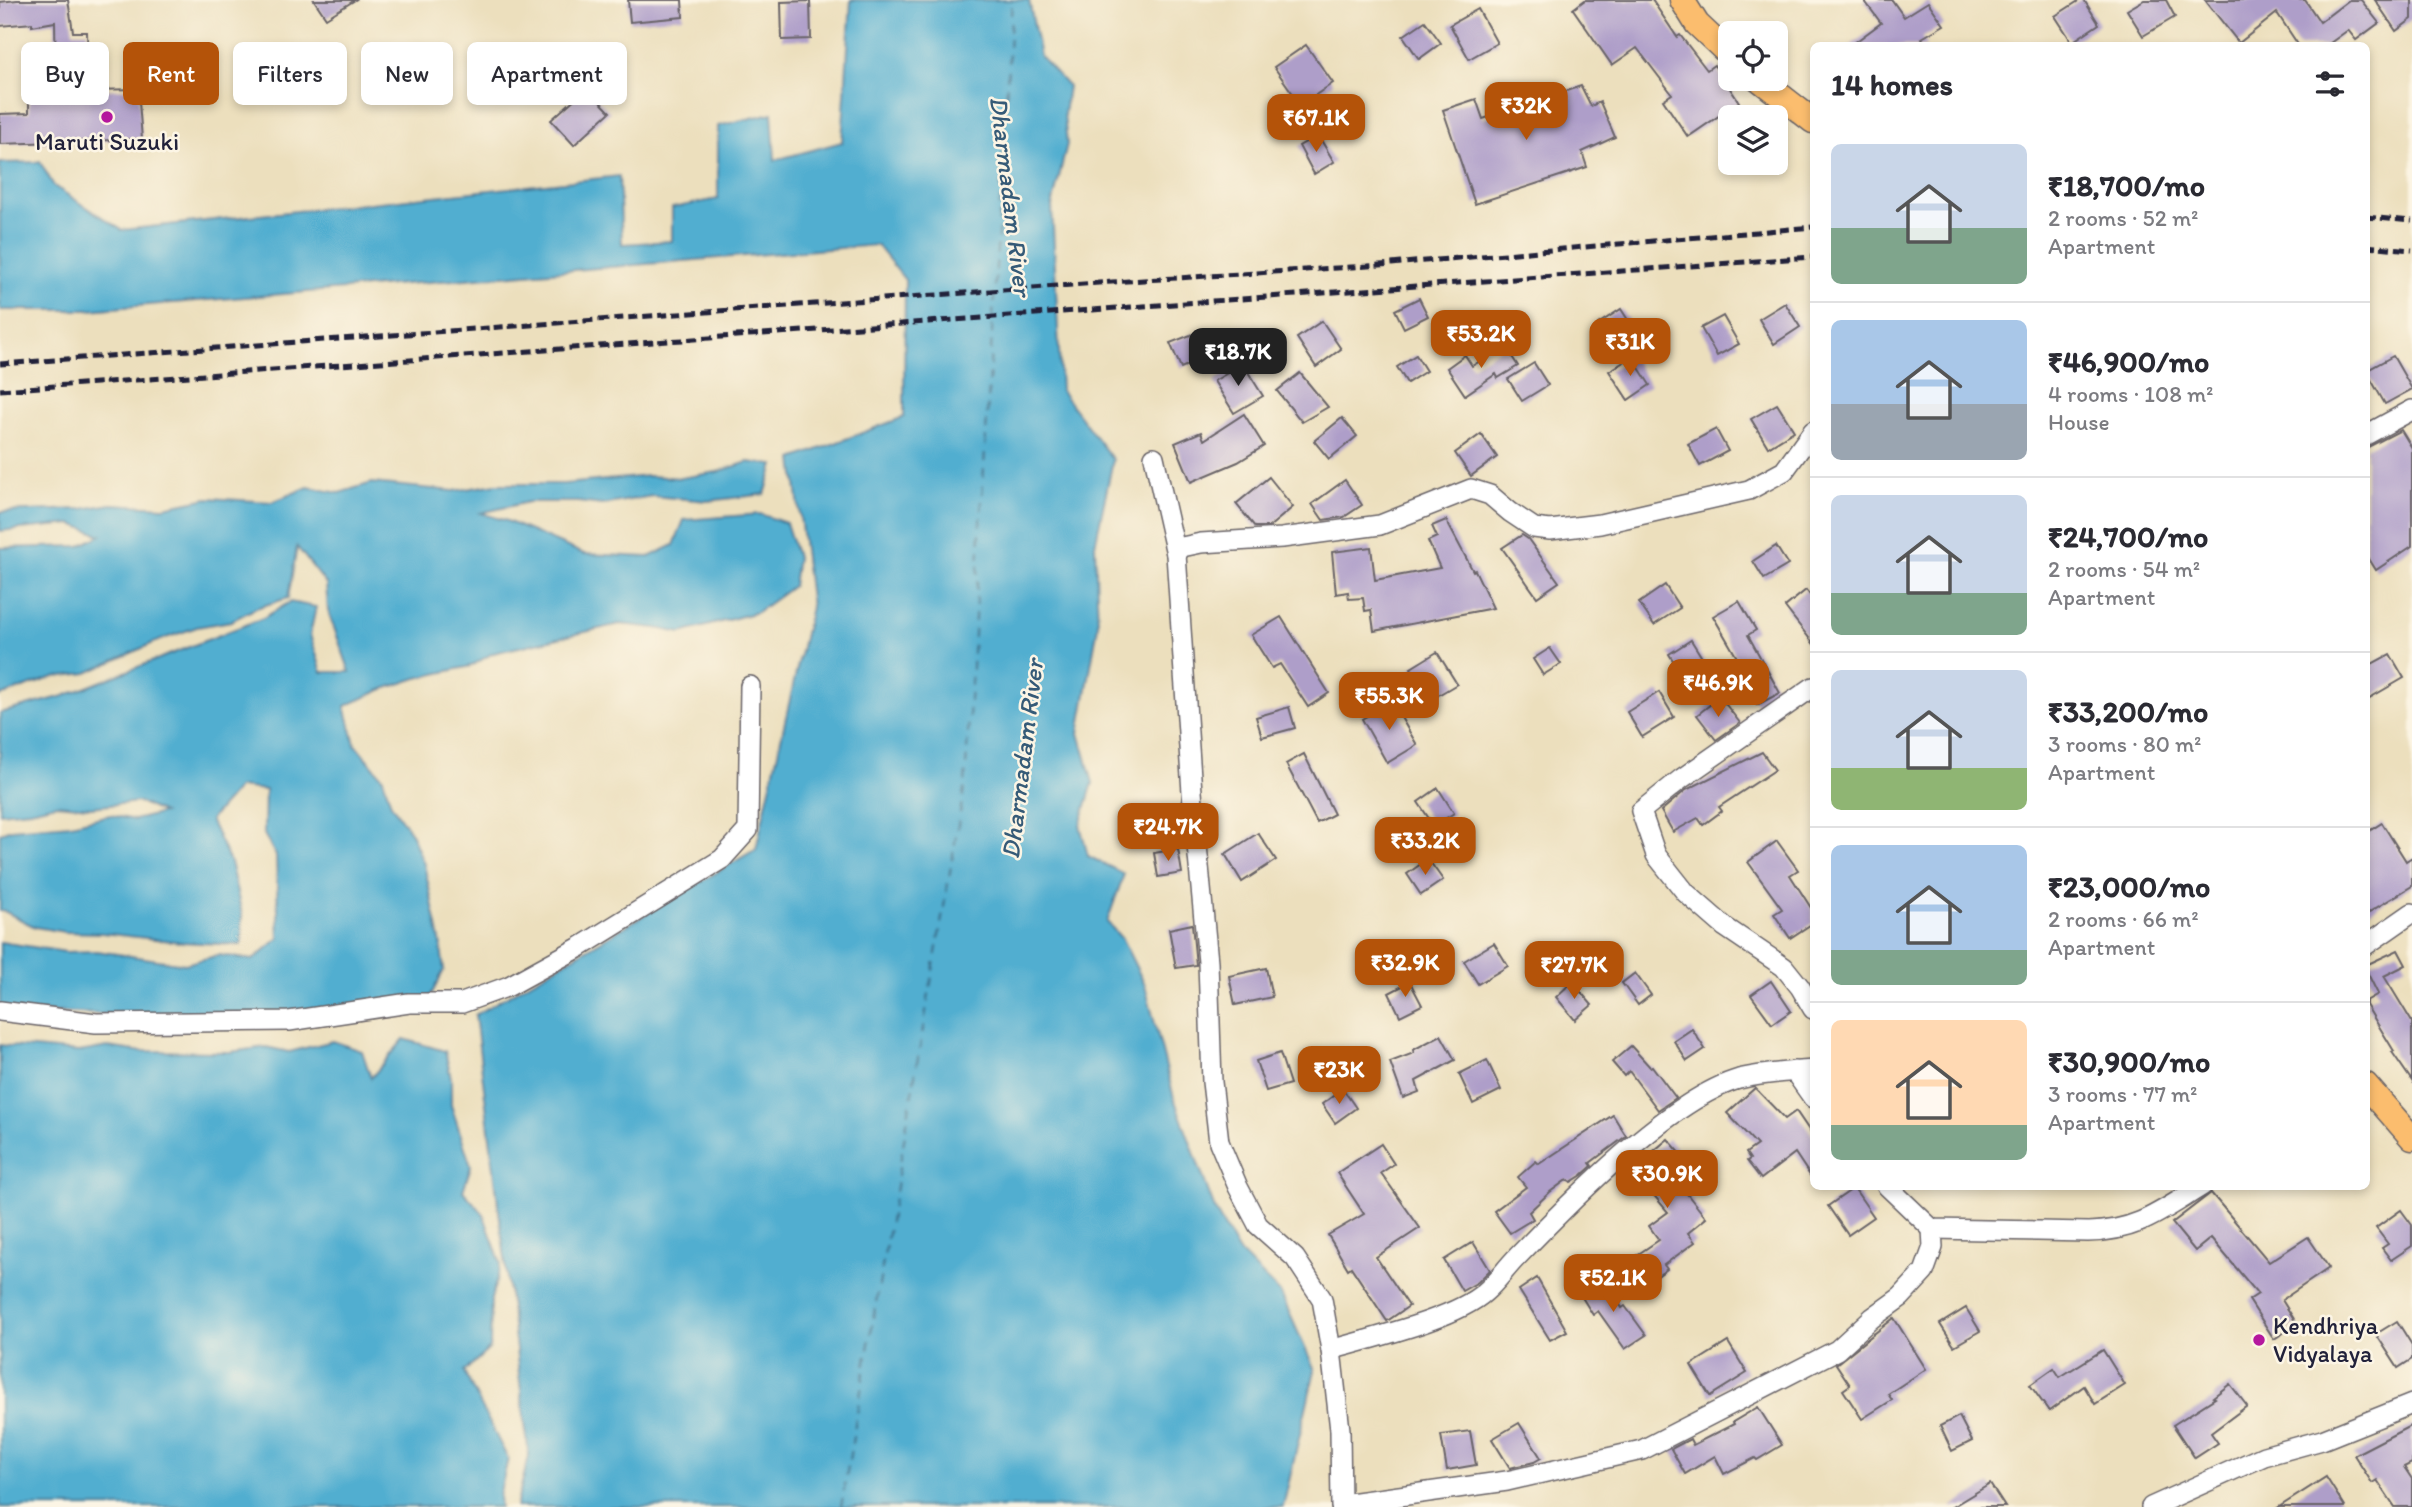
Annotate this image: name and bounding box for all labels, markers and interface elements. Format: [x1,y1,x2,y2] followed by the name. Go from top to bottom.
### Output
[1718,21,1788,175] map controls
[1718,21,1788,91] button: locate
[21,42,109,105] chip: Buy
[123,42,219,105] chip: Rent
[233,42,347,105] chip: Filters
[361,42,453,105] chip: New
[467,42,627,105] chip: Apartment
[2311,65,2349,103] icon: filters
[1831,66,1953,103] text: 14 homes
[1485,82,1567,142] pin: ₹32K
[1501,91,1551,119] text: ₹32K
[983,94,1039,300] water label: Dharmadam River
[1259,94,1373,154] pin: ₹67.1K
[1283,103,1349,131] text: ₹67.1K
[1718,105,1788,175] button: layers
[99,109,115,125] marker: Maruti Suzuki
[35,127,179,156] place label: Maruti Suzuki
[2048,167,2205,204] text: ₹18,700/mo
[1887,172,1971,256] icon: home
[2048,204,2198,232] text: 2 rooms · 52 m²
[2048,232,2155,260] text: Apartment
[1424,310,1538,370] pin: ₹53.2K
[1589,318,1671,378] pin: ₹31K
[1447,319,1515,347] text: ₹53.2K
[1605,327,1655,355] text: ₹31K
[1181,328,1295,388] pin: ₹18.7K
[1205,337,1271,365] text: ₹18.7K
[2048,343,2209,380] text: ₹46,900/mo
[1887,348,1971,432] icon: home
[2048,380,2213,408] text: 4 rooms · 108 m²
[2048,408,2110,436] text: House
[2048,518,2208,555] text: ₹24,700/mo
[1887,523,1971,607] icon: home
[2048,555,2200,583] text: 2 rooms · 54 m²
[2048,583,2155,611] text: Apartment
[994,655,1050,861] water label: Dharmadam River
[1661,660,1775,719] pin: ₹46.9K
[1683,668,1753,696] text: ₹46.9K
[1332,672,1446,732] pin: ₹55.3K
[1355,681,1423,709] text: ₹55.3K
[2048,693,2208,730] text: ₹33,200/mo
[1887,698,1971,782] icon: home
[2048,730,2202,758] text: 3 rooms · 80 m²
[2048,758,2155,786] text: Apartment
[1111,804,1225,863] pin: ₹24.7K
[1134,812,1202,840] text: ₹24.7K
[1368,818,1482,877] pin: ₹33.2K
[1391,826,1459,854] text: ₹33.2K
[2048,868,2210,905] text: ₹23,000/mo
[1887,873,1971,957] icon: home
[2048,905,2199,933] text: 2 rooms · 66 m²
[2048,933,2155,961] text: Apartment
[1348,940,1462,999] pin: ₹32.9K
[1517,942,1631,1001] pin: ₹27.7K
[1371,948,1439,976] text: ₹32.9K
[1541,950,1607,978] text: ₹27.7K
[2048,1043,2210,1080] text: ₹30,900/mo
[1298,1046,1380,1106] pin: ₹23K
[1887,1048,1971,1132] icon: home
[1314,1055,1364,1083] text: ₹23K
[2048,1080,2198,1108] text: 3 rooms · 77 m²
[2048,1108,2155,1136] text: Apartment
[1610,1150,1724,1210] pin: ₹30.9K
[1632,1159,1702,1187] text: ₹30.9K
[1556,1254,1670,1314] pin: ₹52.1K
[1580,1263,1646,1291] text: ₹52.1K
[2273,1311,2379,1368] place label: Kendhriya Vidyalaya
[2251,1332,2267,1348] marker: Kendhriya Vidyalaya

